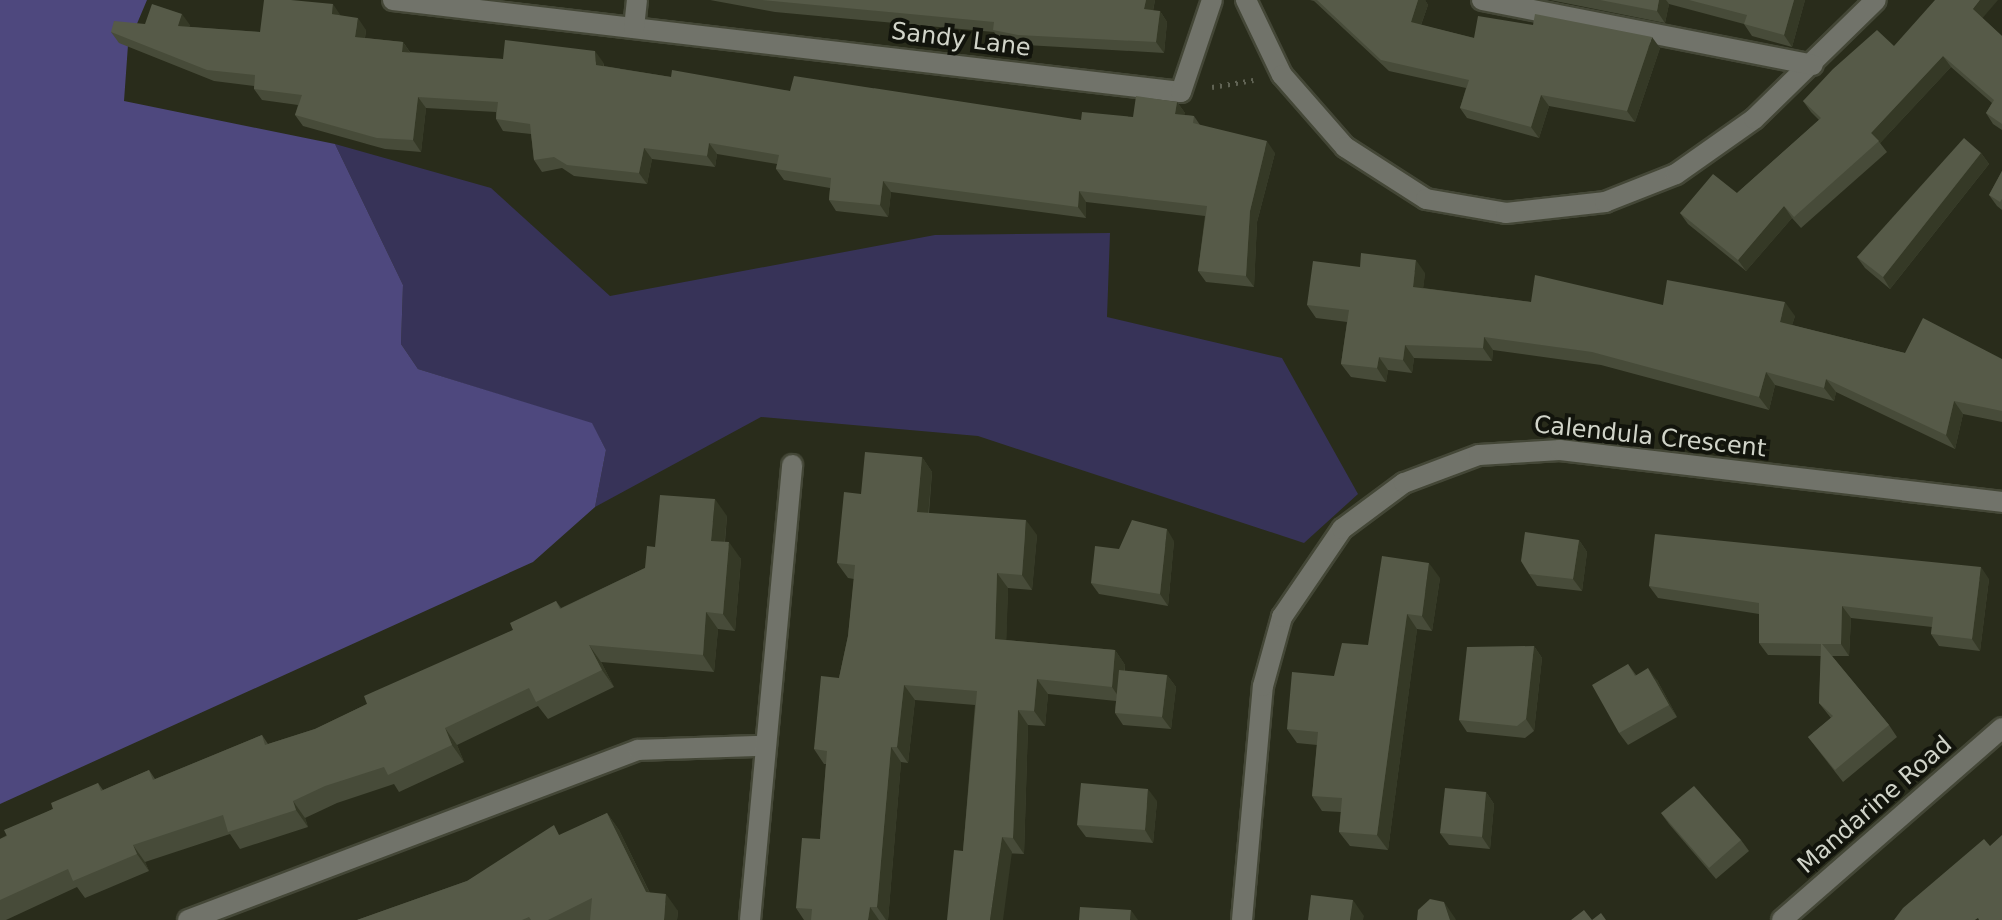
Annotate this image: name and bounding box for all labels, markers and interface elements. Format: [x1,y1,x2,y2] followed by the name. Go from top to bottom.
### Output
[890,17,1032,63] street label: Sandy Lane
[1532,410,1768,464] street label: Calendula Crescent
[1792,730,1958,880] street label: Mandarine Road

